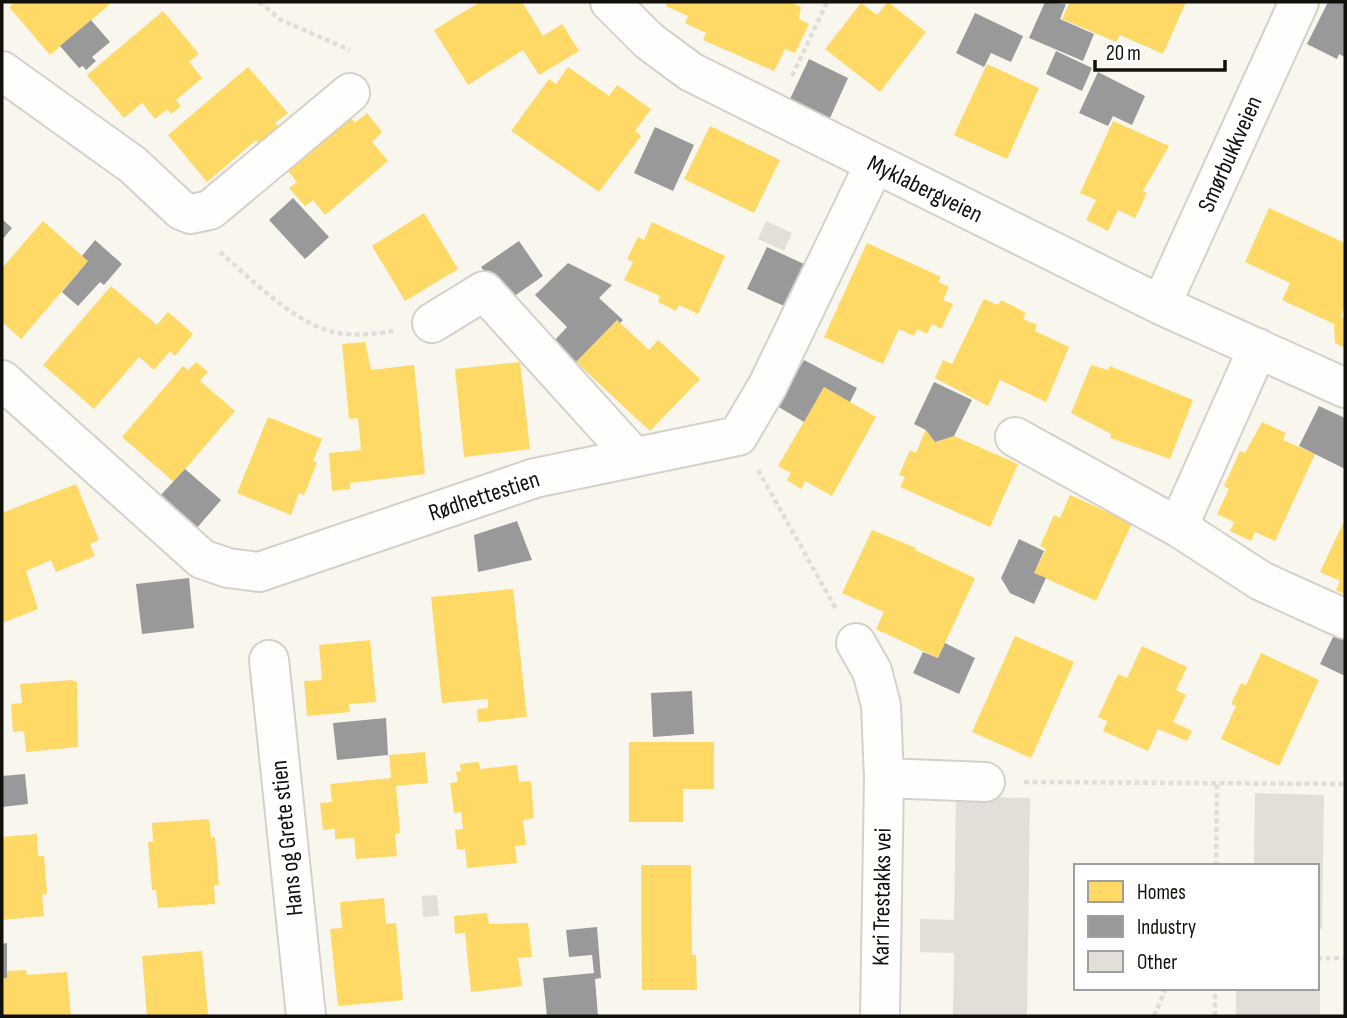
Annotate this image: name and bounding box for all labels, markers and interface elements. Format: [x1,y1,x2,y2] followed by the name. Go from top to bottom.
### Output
[1095,28,1224,72] scale bar
[1106,41,1141,66] text: 20 m
[1192,91,1268,217] street label: Smørbukkveien
[863,149,987,229] street label: Myklabergveien
[425,464,543,528] street label: Rødhettestien
[264,759,310,917] street label: Hans og Grete stien
[866,828,898,966] street label: Kari Trestakks vei
[1074,864,1319,990] legend
[1137,880,1186,905] text: Homes
[1137,915,1196,940] text: Industry
[1137,950,1177,975] text: Other

